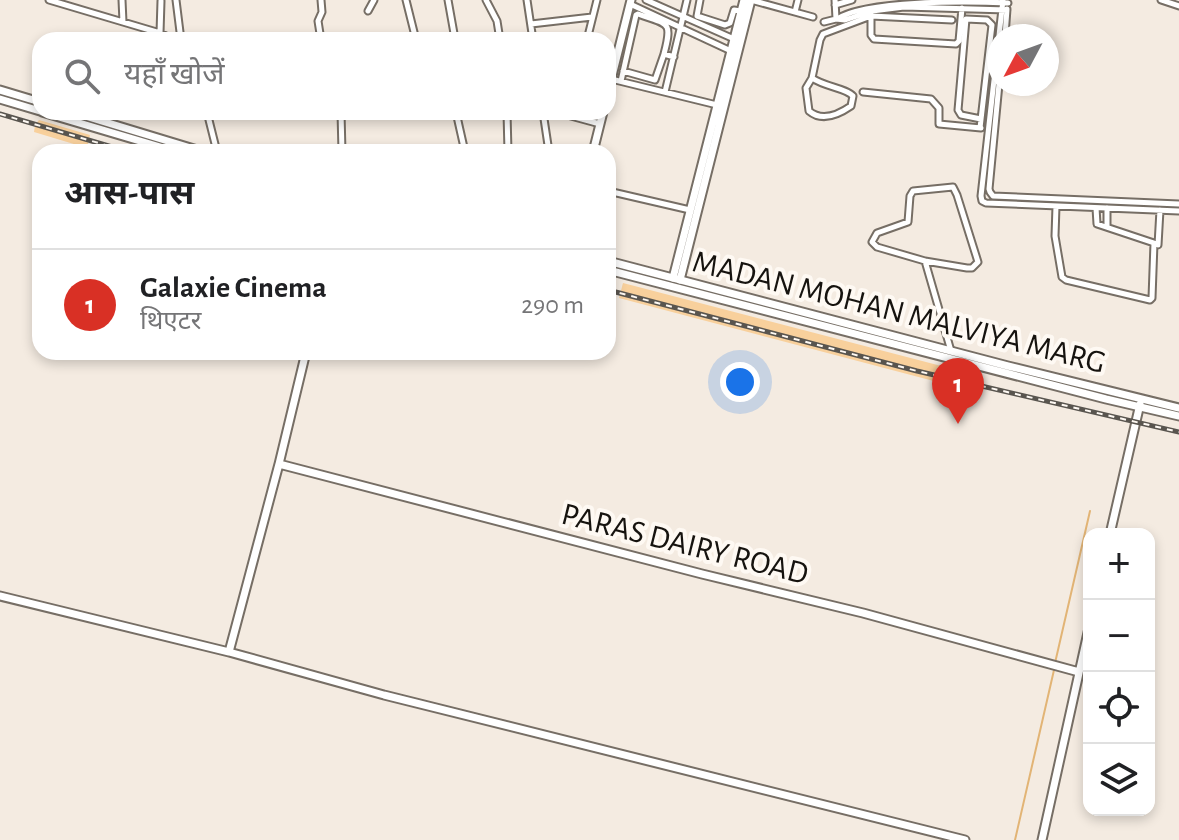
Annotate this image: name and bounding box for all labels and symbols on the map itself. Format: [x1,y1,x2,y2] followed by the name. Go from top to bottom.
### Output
[987,24,1059,96] north arrow
[689,245,1109,379] street label: MADAN MOHAN MALVIYA MARG
[932,358,984,424] pin: 1
[720,362,760,402] your location
[558,498,812,590] street label: PARAS DAIRY ROAD

